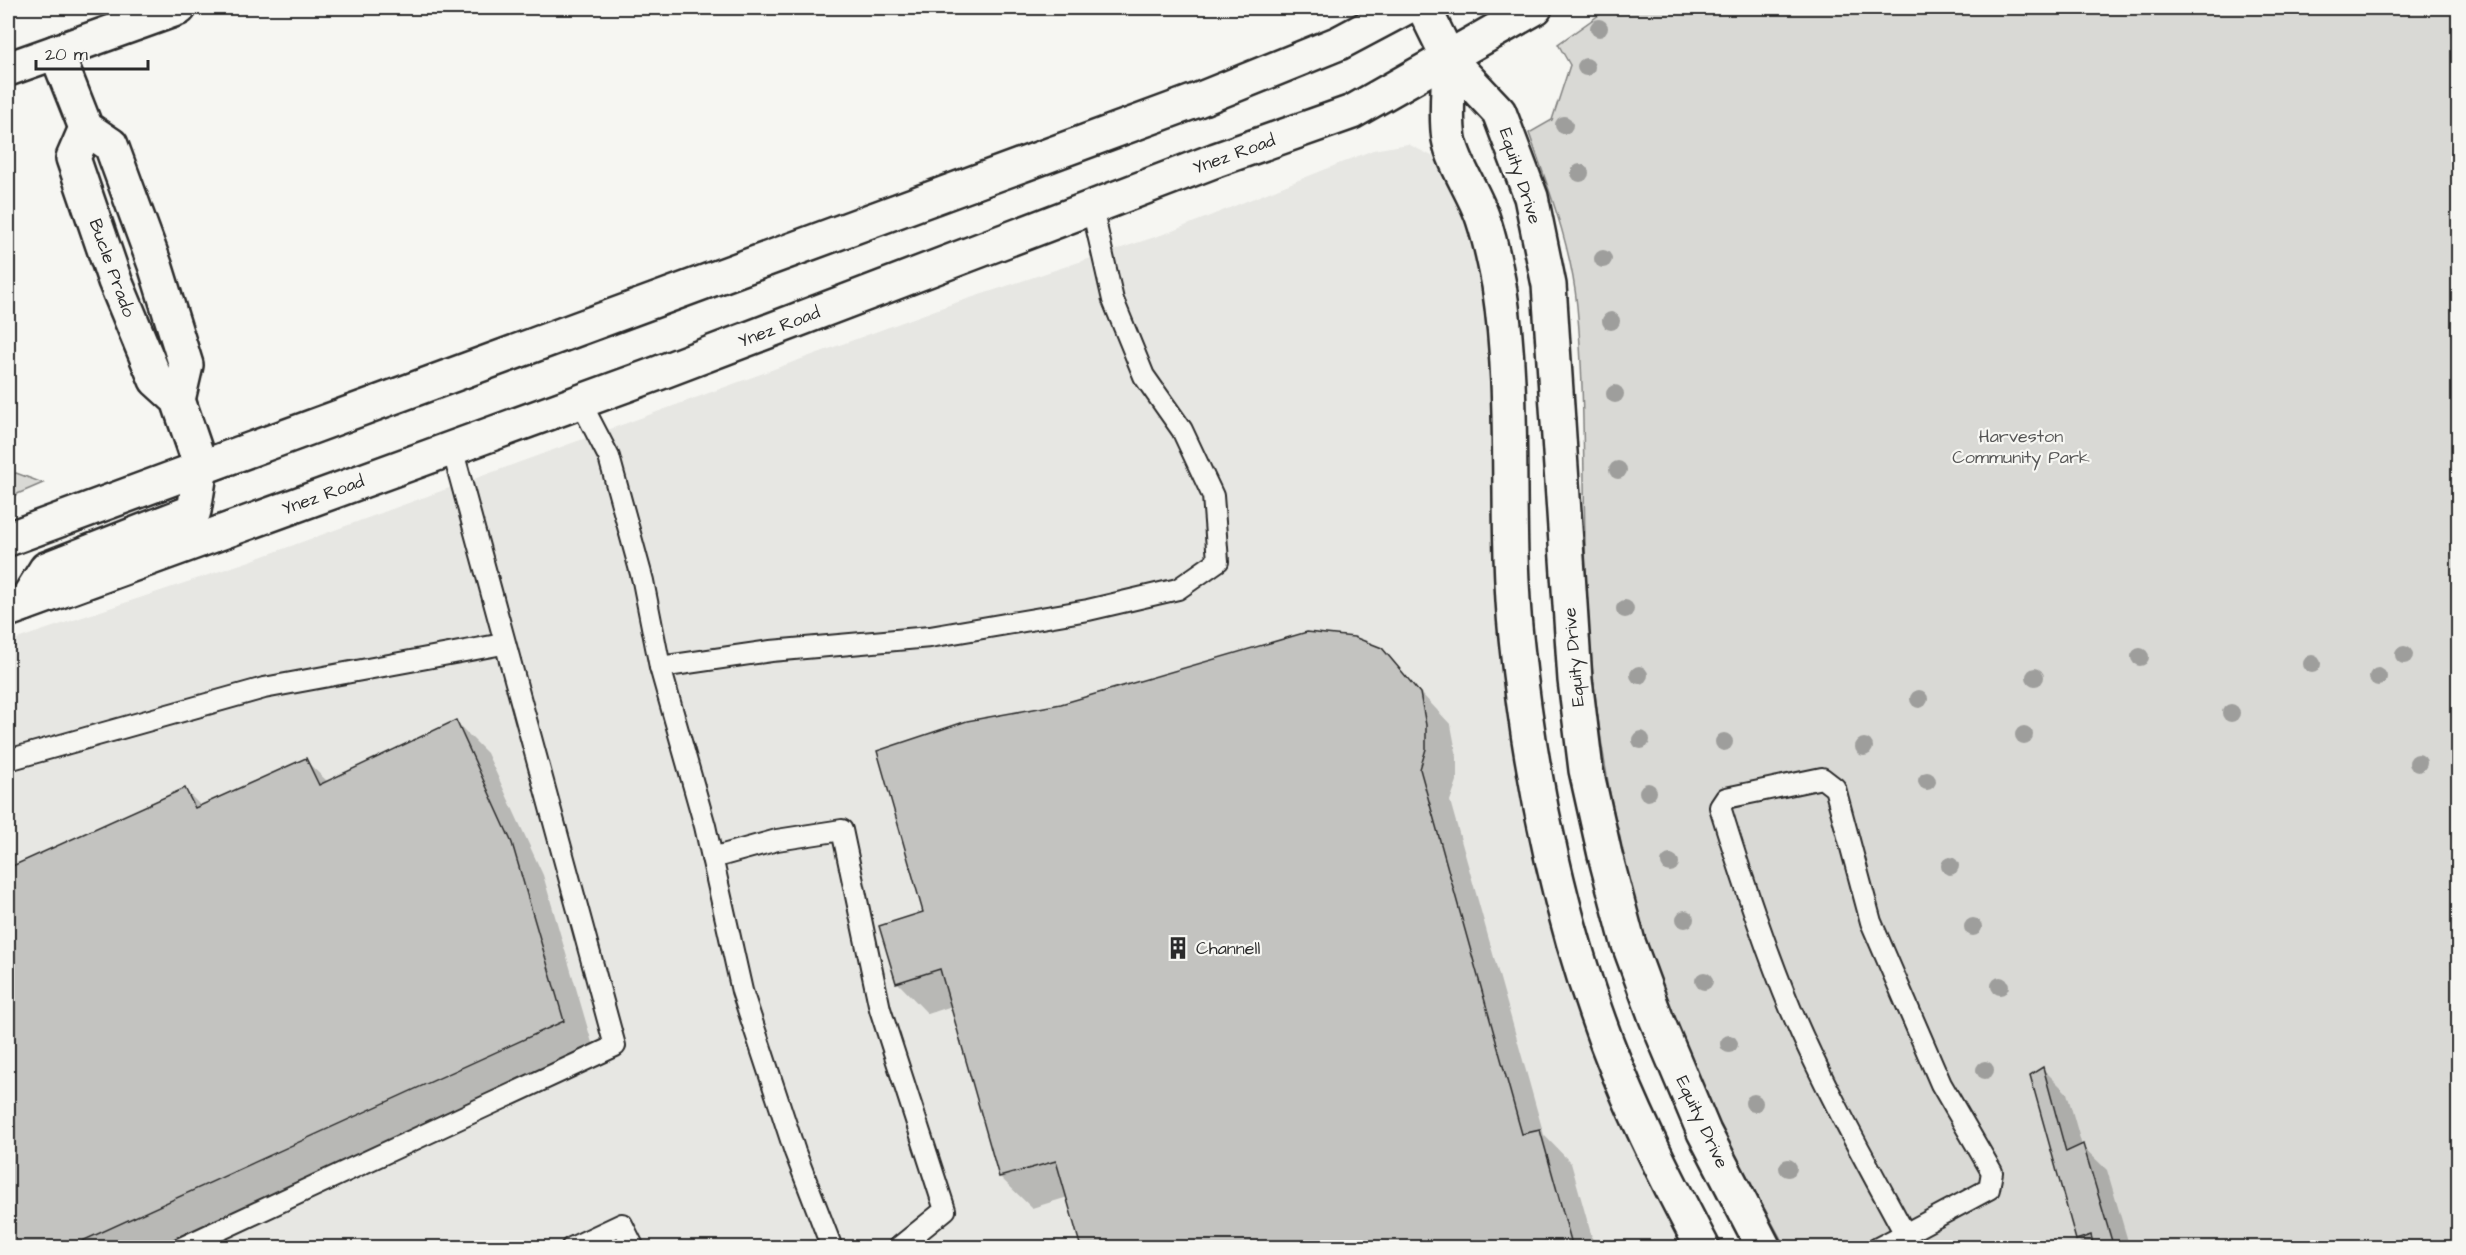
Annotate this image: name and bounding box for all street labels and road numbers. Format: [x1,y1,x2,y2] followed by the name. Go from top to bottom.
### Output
[1492,125,1547,228] street label: Equity Drive
[1189,128,1279,180] street label: Ynez Road
[83,215,141,321] street label: Bucle Prado
[734,300,824,354] street label: Ynez Road
[278,469,368,521] street label: Ynez Road
[1557,606,1592,708] street label: Equity Drive
[1669,1072,1734,1173] street label: Equity Drive

